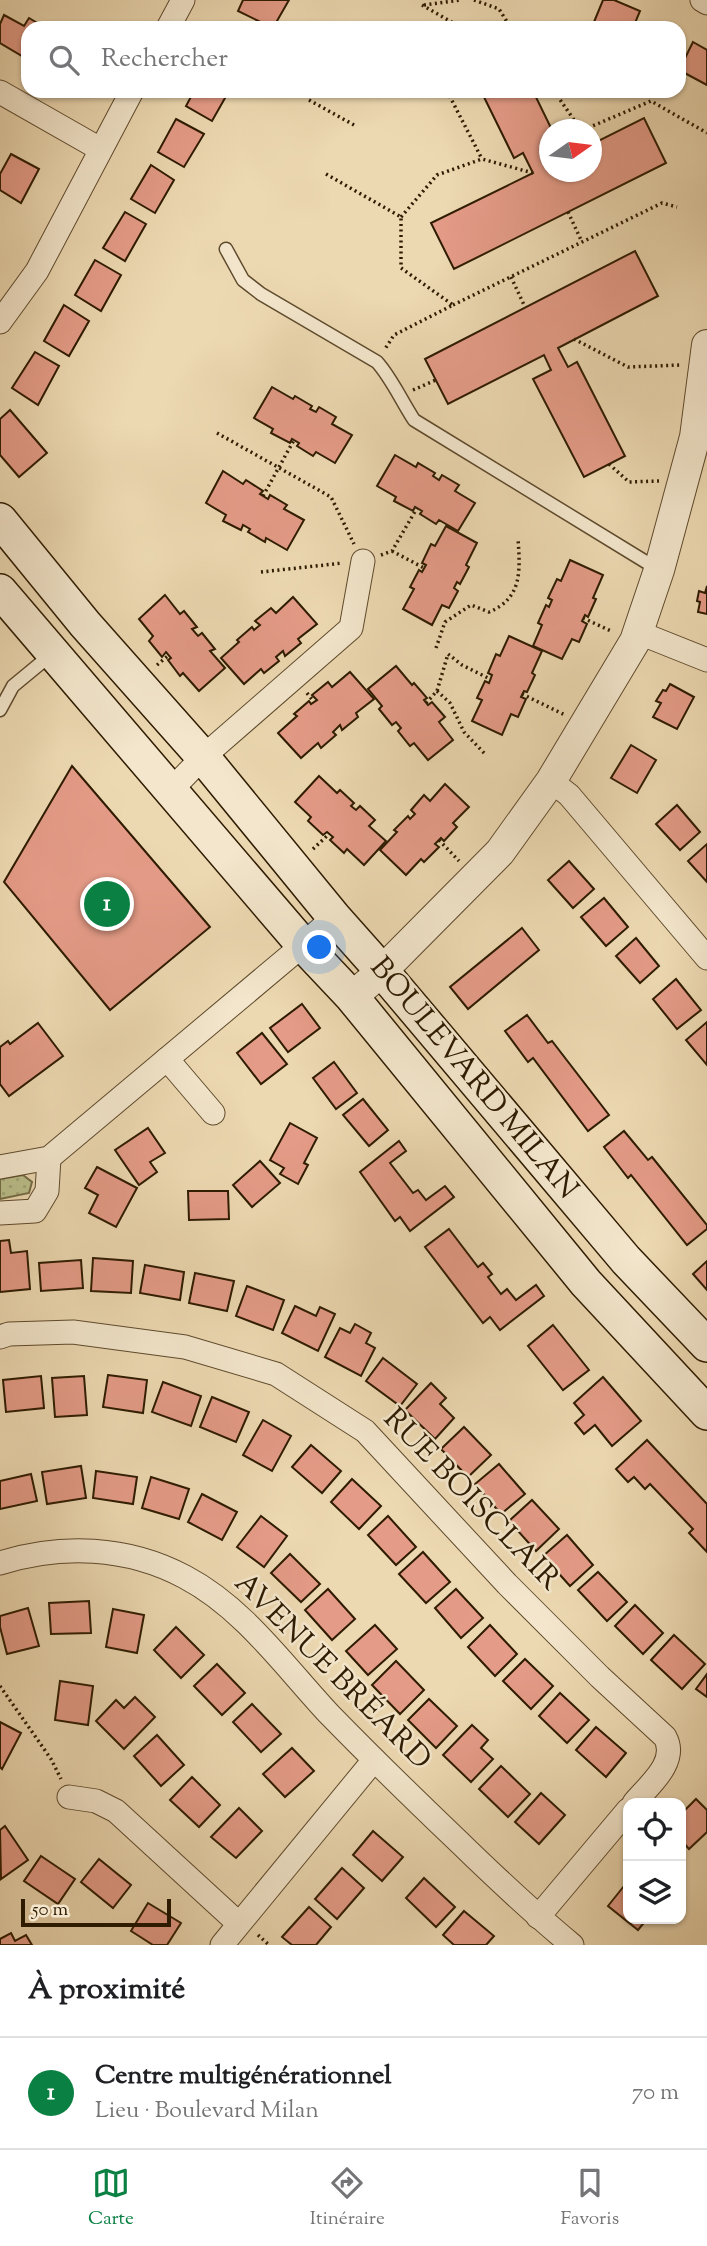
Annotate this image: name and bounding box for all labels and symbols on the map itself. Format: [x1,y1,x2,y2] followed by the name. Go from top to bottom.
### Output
[539,119,602,182] north arrow
[84,878,130,930] pin: 1
[302,930,336,964] your location
[359,948,587,1210] street label: BOULEVARD MILAN
[373,1399,570,1601] street label: RUE BOISCLAIR
[224,1564,440,1780] street label: AVENUE BRÉARD
[21,1896,172,1928] scale bar

